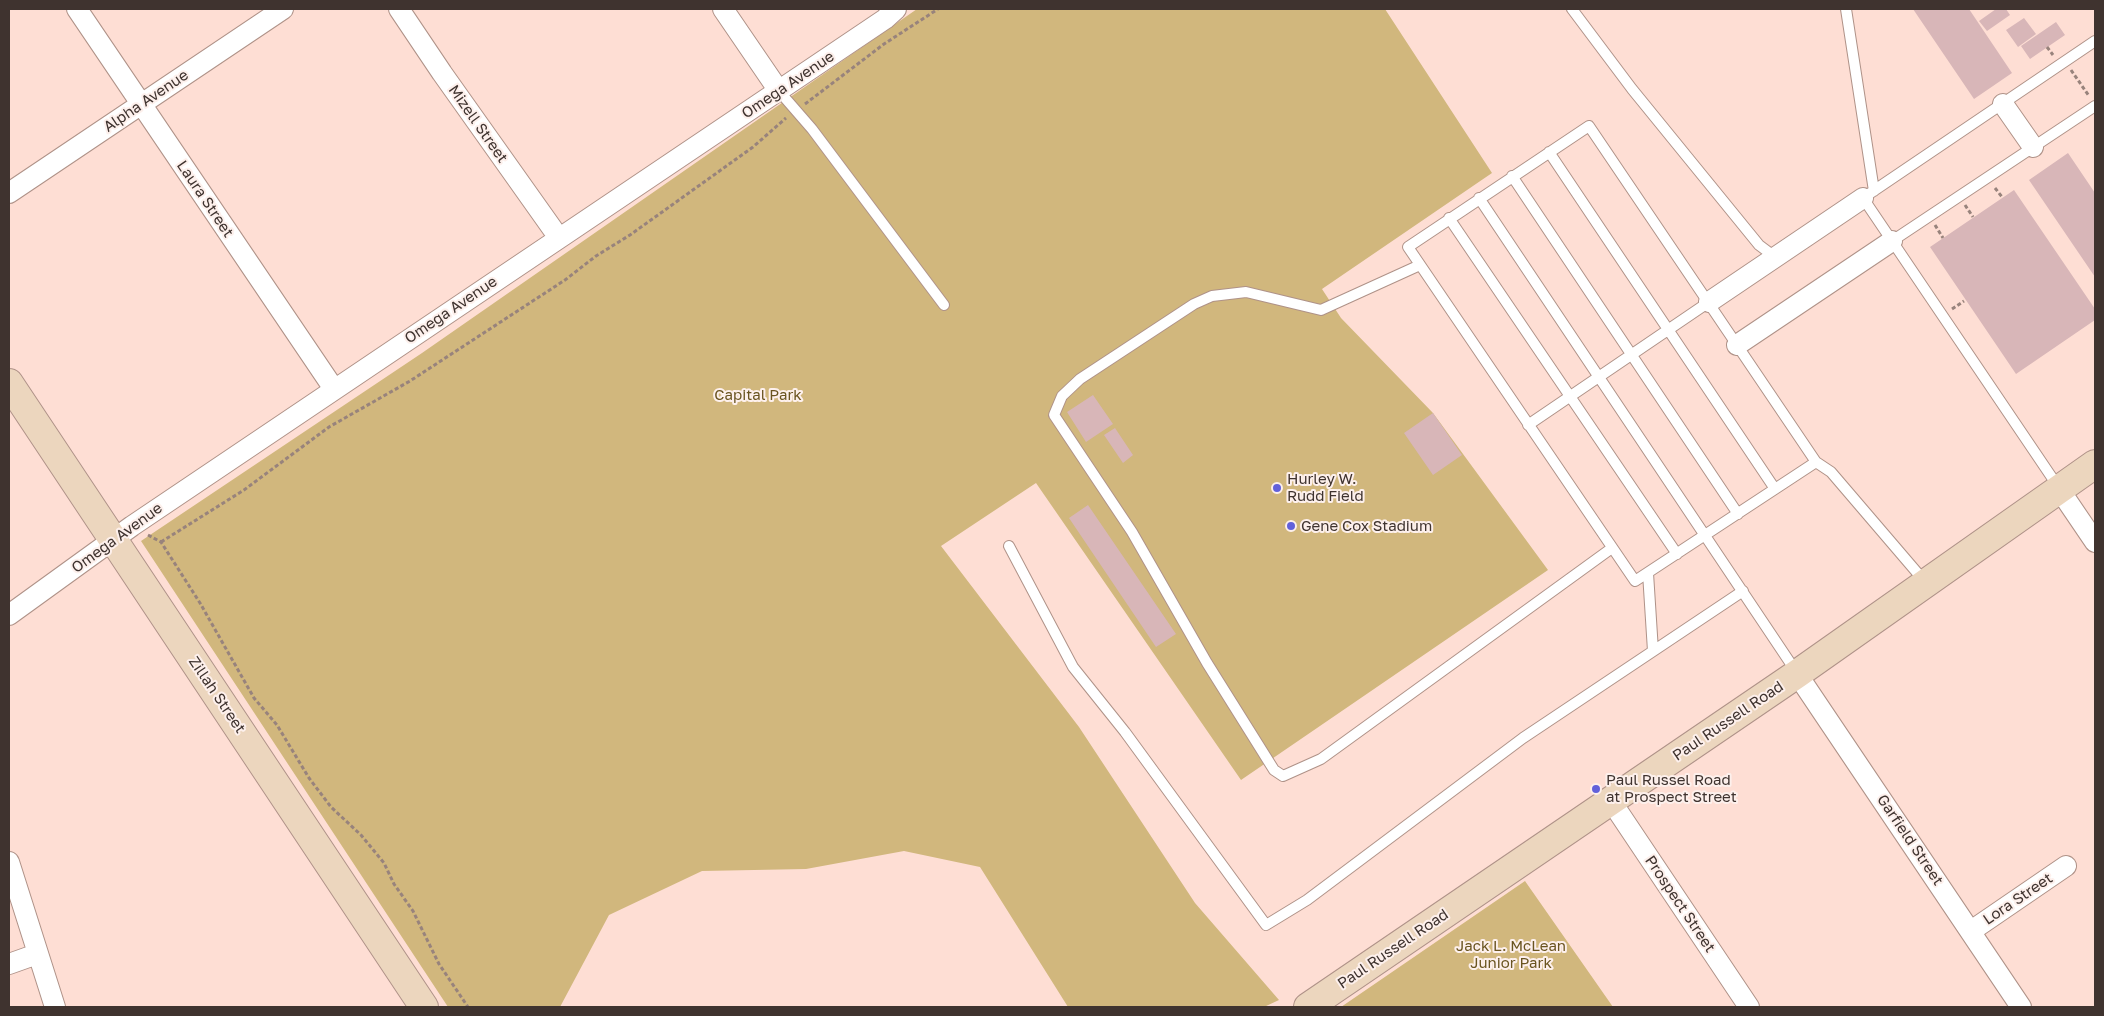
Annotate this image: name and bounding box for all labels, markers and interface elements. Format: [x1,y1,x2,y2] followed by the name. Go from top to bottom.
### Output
[738,47,838,123] street label: Omega Avenue
[100,66,192,136] street label: Alpha Avenue
[445,82,511,166] street label: Mizell Street
[173,157,237,241] street label: Laura Street
[401,272,501,348] street label: Omega Avenue
[714,386,802,404] park label: Capital Park
[1287,470,1364,505] place label: Hurley W. Rudd Field
[1271,482,1283,494] marker: Hurley W. Rudd Field
[68,499,166,577] street label: Omega Avenue
[1301,517,1432,535] place label: Gene Cox Stadium
[1285,520,1297,532] marker: Gene Cox Stadium
[185,653,249,737] street label: Zillah Street
[1669,677,1787,765] street label: Paul Russell Road
[1606,771,1737,806] place label: Paul Russel Road at Prospect Street
[1590,783,1602,795] marker: Paul Russel Road at Prospect Street
[1873,791,1947,889] street label: Garfield Street
[1641,852,1719,956] street label: Prospect Street
[1980,869,2056,929] street label: Lora Street
[1334,905,1452,993] street label: Paul Russell Road
[1456,937,1566,972] park label: Jack L. McLean Junior Park

